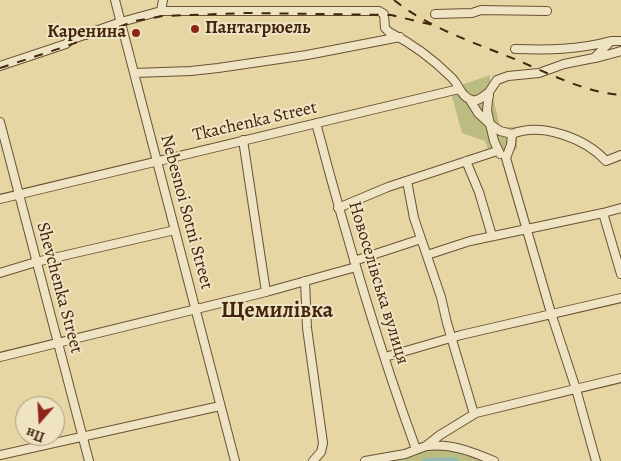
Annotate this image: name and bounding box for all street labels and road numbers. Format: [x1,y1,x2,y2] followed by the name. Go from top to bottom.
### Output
[191,97,319,147] street label: Tkachenka Street
[155,132,217,292] street label: Nebesnoi Sotni Street
[343,199,413,367] street label: Новоселівська вулиця
[31,220,87,356] street label: Shevchenka Street

